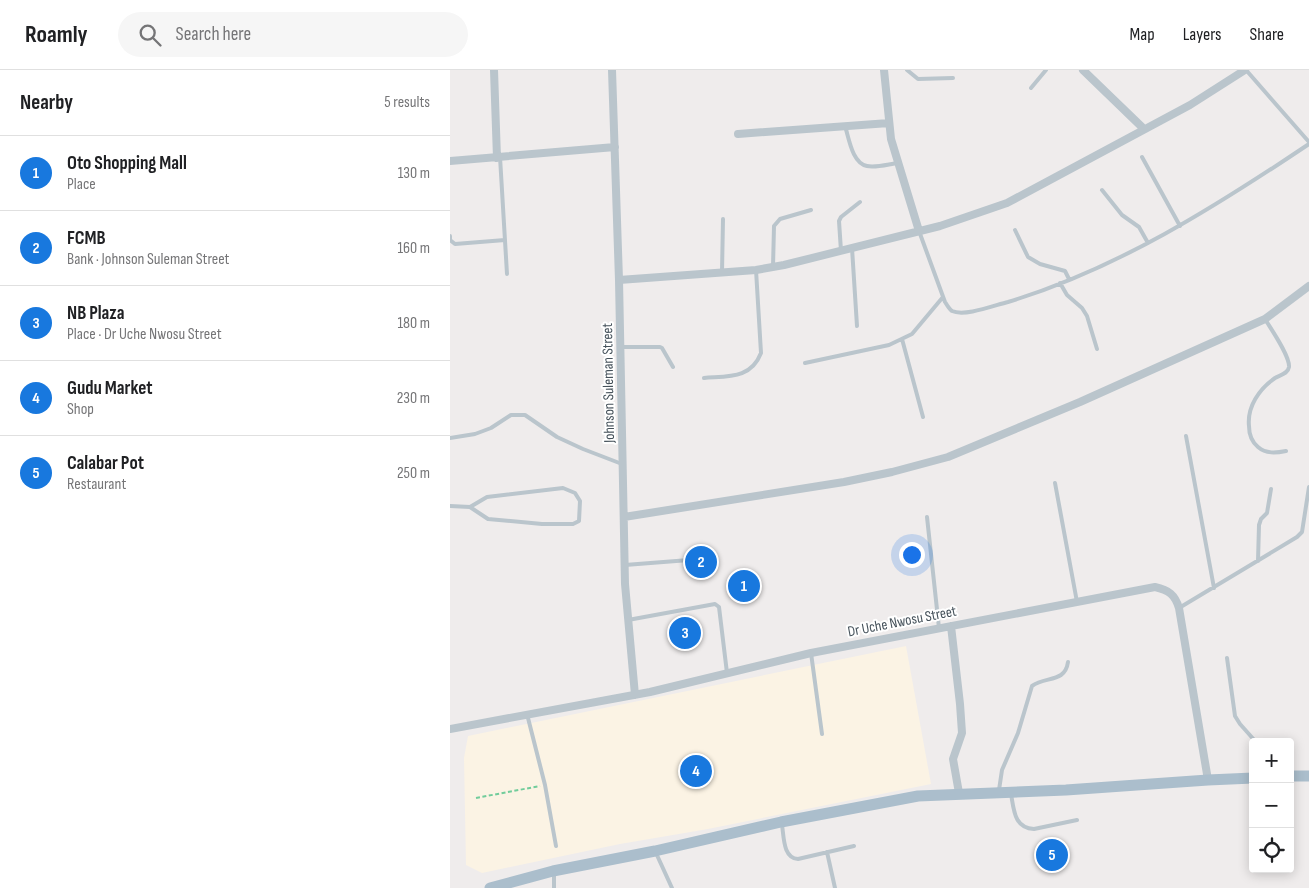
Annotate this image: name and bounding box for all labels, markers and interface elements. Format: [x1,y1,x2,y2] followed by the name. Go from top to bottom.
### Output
[118,12,468,57] search box
[25,20,88,49] text: Roamly
[136,21,164,49] icon: search
[176,23,251,46] text: Search here
[1130,24,1155,45] text: Map
[1183,24,1222,45] text: Layers
[1250,24,1284,45] text: Share
[20,90,73,115] text: Nearby
[384,93,430,112] text: 5 results
[67,152,187,175] text: Oto Shopping Mall
[33,164,39,183] text: 1
[398,164,430,183] text: 130 m
[67,175,96,194] text: Place
[67,227,105,250] text: FCMB
[32,239,40,258] text: 2
[397,239,430,258] text: 160 m
[67,250,229,269] text: Bank · Johnson Suleman Street
[67,302,124,325] text: NB Plaza
[32,314,40,333] text: 3
[397,314,430,333] text: 180 m
[598,322,619,444] street label: Johnson Suleman Street
[67,325,222,344] text: Place · Dr Uche Nwosu Street
[67,377,153,400] text: Gudu Market
[32,389,40,408] text: 4
[397,389,430,408] text: 230 m
[67,400,94,419] text: Shop
[67,452,144,475] text: Calabar Pot
[32,464,40,483] text: 5
[397,464,430,483] text: 250 m
[67,475,126,494] text: Restaurant
[899,542,925,568] your location
[685,543,717,581] pin: 2
[728,567,760,605] pin: 1
[846,602,958,641] street label: Dr Uche Nwosu Street
[669,614,701,652] pin: 3
[1249,738,1294,873] map controls
[1249,738,1294,783] button: +
[680,752,712,790] pin: 4
[1249,783,1294,828] button: −
[1249,828,1294,873] button: locate
[1036,836,1068,874] pin: 5

